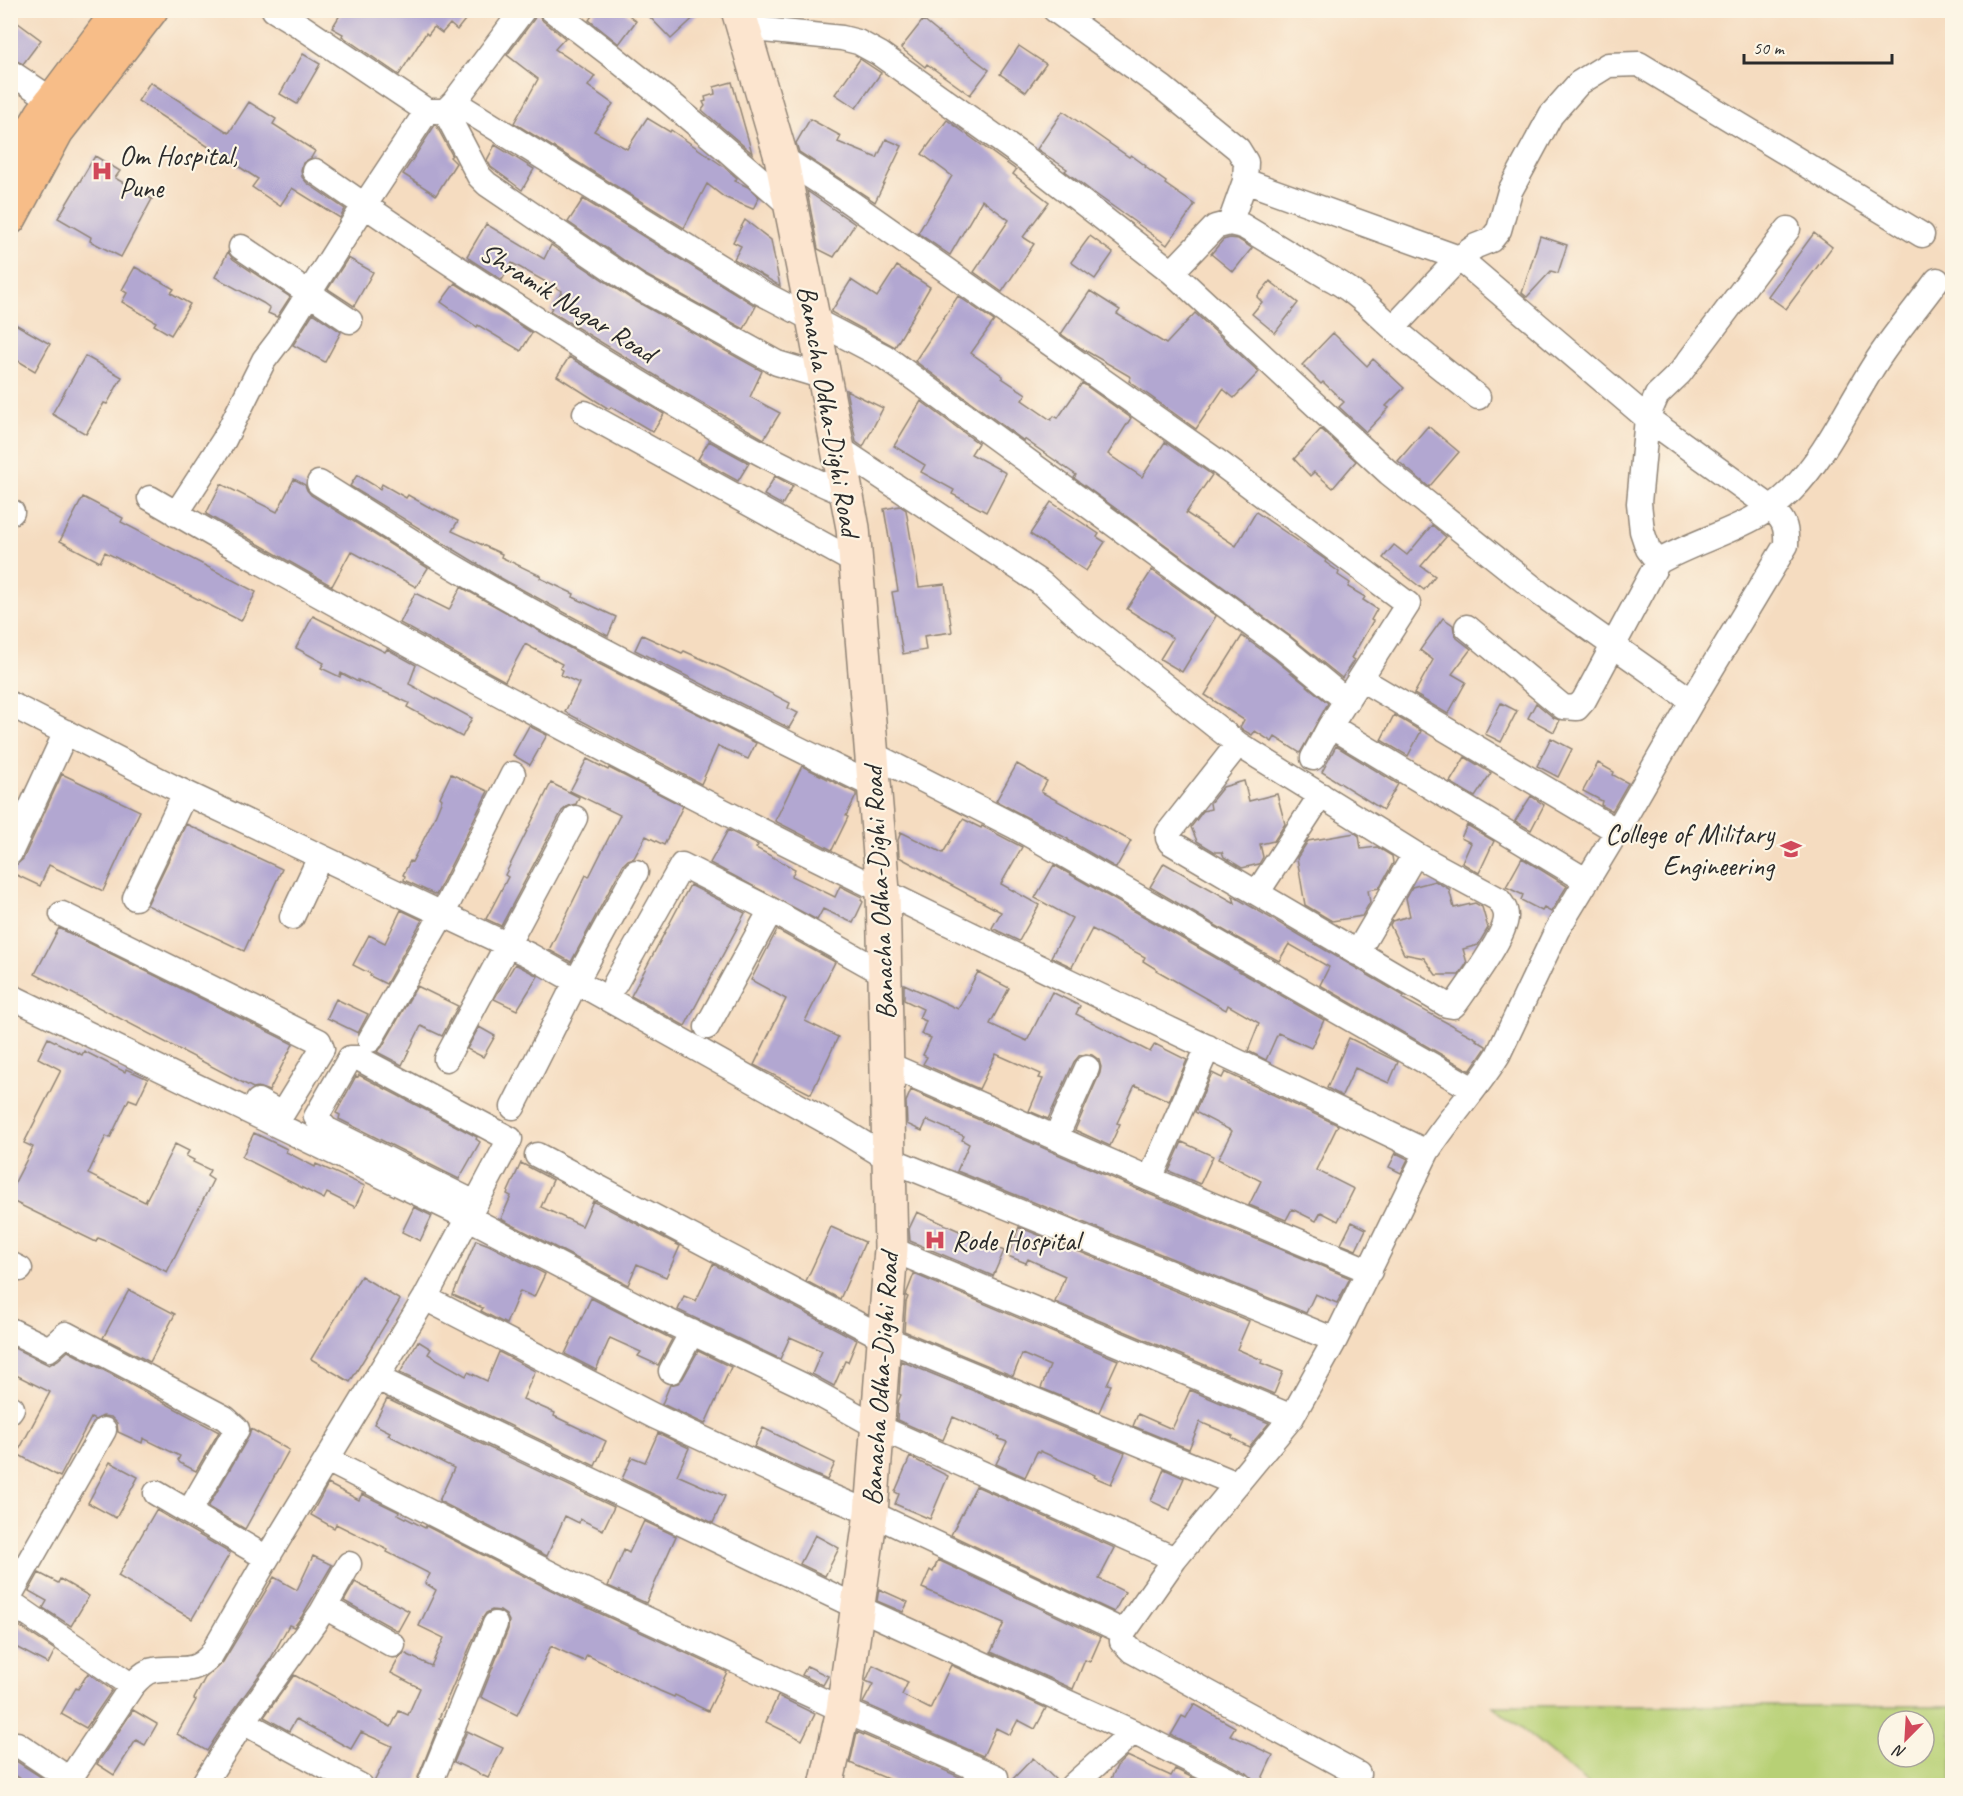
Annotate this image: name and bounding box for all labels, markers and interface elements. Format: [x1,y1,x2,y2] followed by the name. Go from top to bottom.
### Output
[1744,27,1892,65] scale bar
[1753,37,1786,59] text: 50 m
[119,138,238,205] place label: Om Hospital, Pune
[90,159,114,183] hospital icon: Om Hospital, Pune
[473,234,666,372] street label: Shramik Nagar Road
[790,283,869,543] street label: Banacha Odha-Dighi Road
[855,761,903,1021] street label: Banacha Odha-Dighi Road
[1605,816,1776,883] place label: College of Military Engineering
[1779,837,1803,861] school or university icon: College of Military Engineering
[952,1223,1085,1258] place label: Rode Hospital
[923,1228,947,1252] hospital icon: Rode Hospital
[854,1247,907,1507] street label: Banacha Odha-Dighi Road
[1876,1709,1936,1769] north arrow
[1889,1739,1909,1763] text: N

